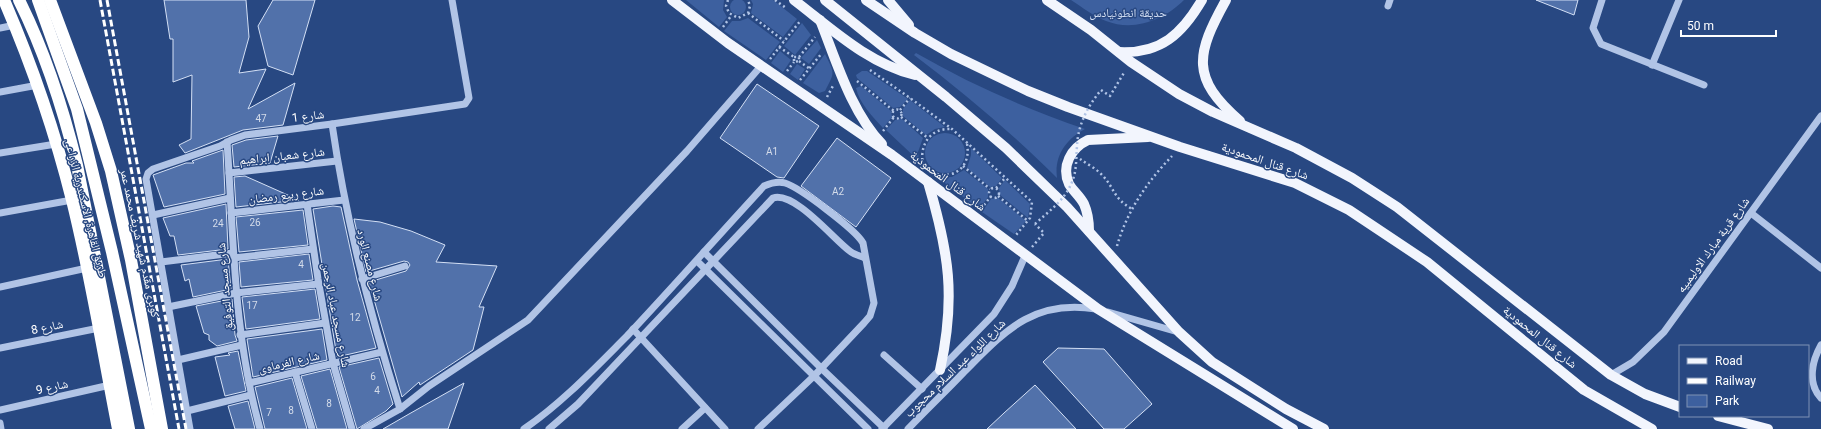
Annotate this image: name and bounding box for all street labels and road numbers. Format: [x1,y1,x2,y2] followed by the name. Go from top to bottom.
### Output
[291,107,325,126] street label: شارع 1
[62,137,110,279] street label: طريق القاهرة, الاسكندرية الزراعى
[1219,140,1310,183] street label: شارع قنال المحمودية
[239,145,326,168] street label: شارع شعبان ابراهيم
[907,148,989,215] street label: شارع قنال المحمودية
[116,166,163,319] street label: كوبرى مقدم شهيد شريف محمد عمر
[247,183,325,208] street label: شارع ربيع رمضان
[1674,195,1753,296] street label: شارع قرية مبارك الاوليمبيه
[353,228,386,303] street label: شارع مصنع الورد
[214,242,237,332] street label: شارع مسجد التوفيق
[318,262,353,369] street label: شارع مسجد عباد الرحمن
[1500,303,1580,372] street label: شارع قنال المحمودية
[902,316,1009,421] street label: شارع اللواء عبد السلام محجوب
[30,317,65,338] street label: شارع 8
[257,348,321,377] street label: شارع الفرماوى
[35,376,70,398] street label: شارع 9

